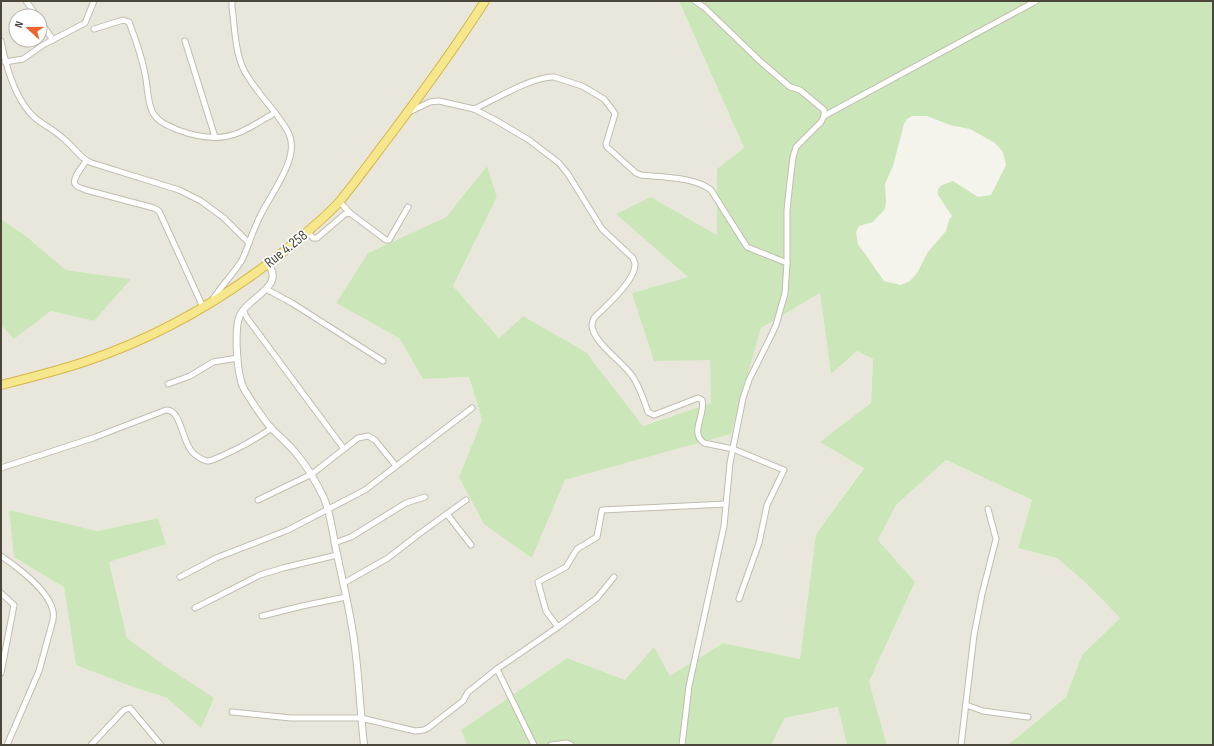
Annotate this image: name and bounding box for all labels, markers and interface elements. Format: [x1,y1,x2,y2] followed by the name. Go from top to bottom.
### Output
[8,8,48,48] north arrow
[12,19,26,30] text: N
[261,226,311,272] street label: Rue 4.258

